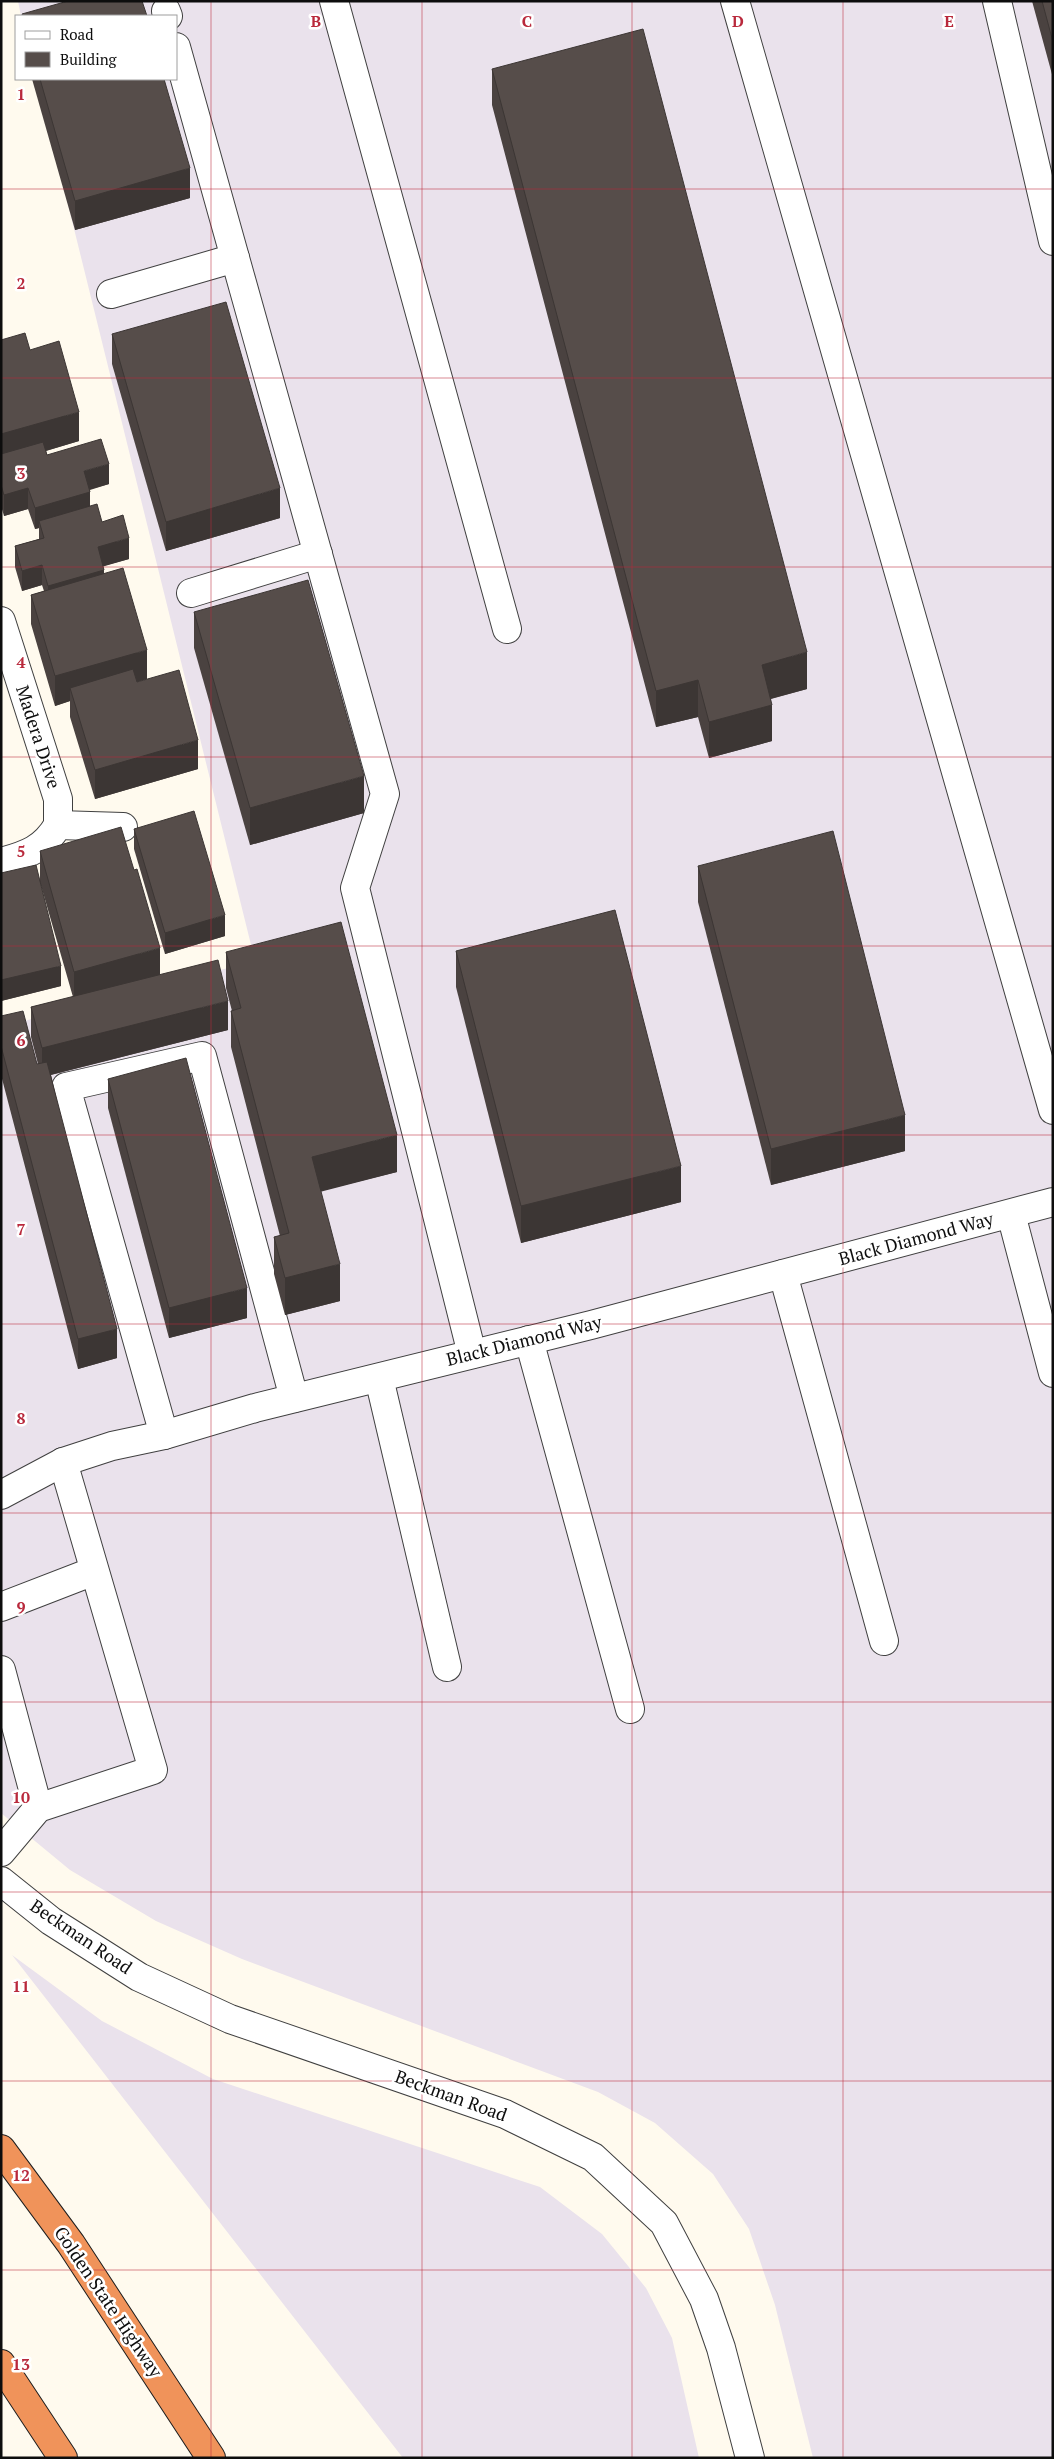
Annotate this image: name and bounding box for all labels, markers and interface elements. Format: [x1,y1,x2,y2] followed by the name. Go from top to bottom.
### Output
[311,10,321,32] text: B
[522,10,532,32] text: C
[732,10,744,32] text: D
[944,10,954,32] text: E
[15,15,178,80] legend
[60,24,93,44] text: Road
[60,49,118,69] text: Building
[16,83,26,105] text: 1
[16,272,26,294] text: 2
[16,462,26,484] text: 3
[16,651,26,673] text: 4
[11,682,67,791] street label: Madera Drive
[16,840,26,862] text: 5
[16,1029,26,1051] text: 6
[836,1206,997,1270] street label: Black Diamond Way
[16,1218,26,1240] text: 7
[444,1309,605,1371] street label: Black Diamond Way
[16,1407,26,1429] text: 8
[16,1596,26,1618] text: 9
[12,1786,30,1808] text: 10
[26,1893,137,1979] street label: Beckman Road
[12,1975,30,1997] text: 11
[392,2064,511,2126] street label: Beckman Road
[12,2164,30,2186] text: 12
[49,2221,169,2382] street label: Golden State Highway
[12,2353,30,2375] text: 13

